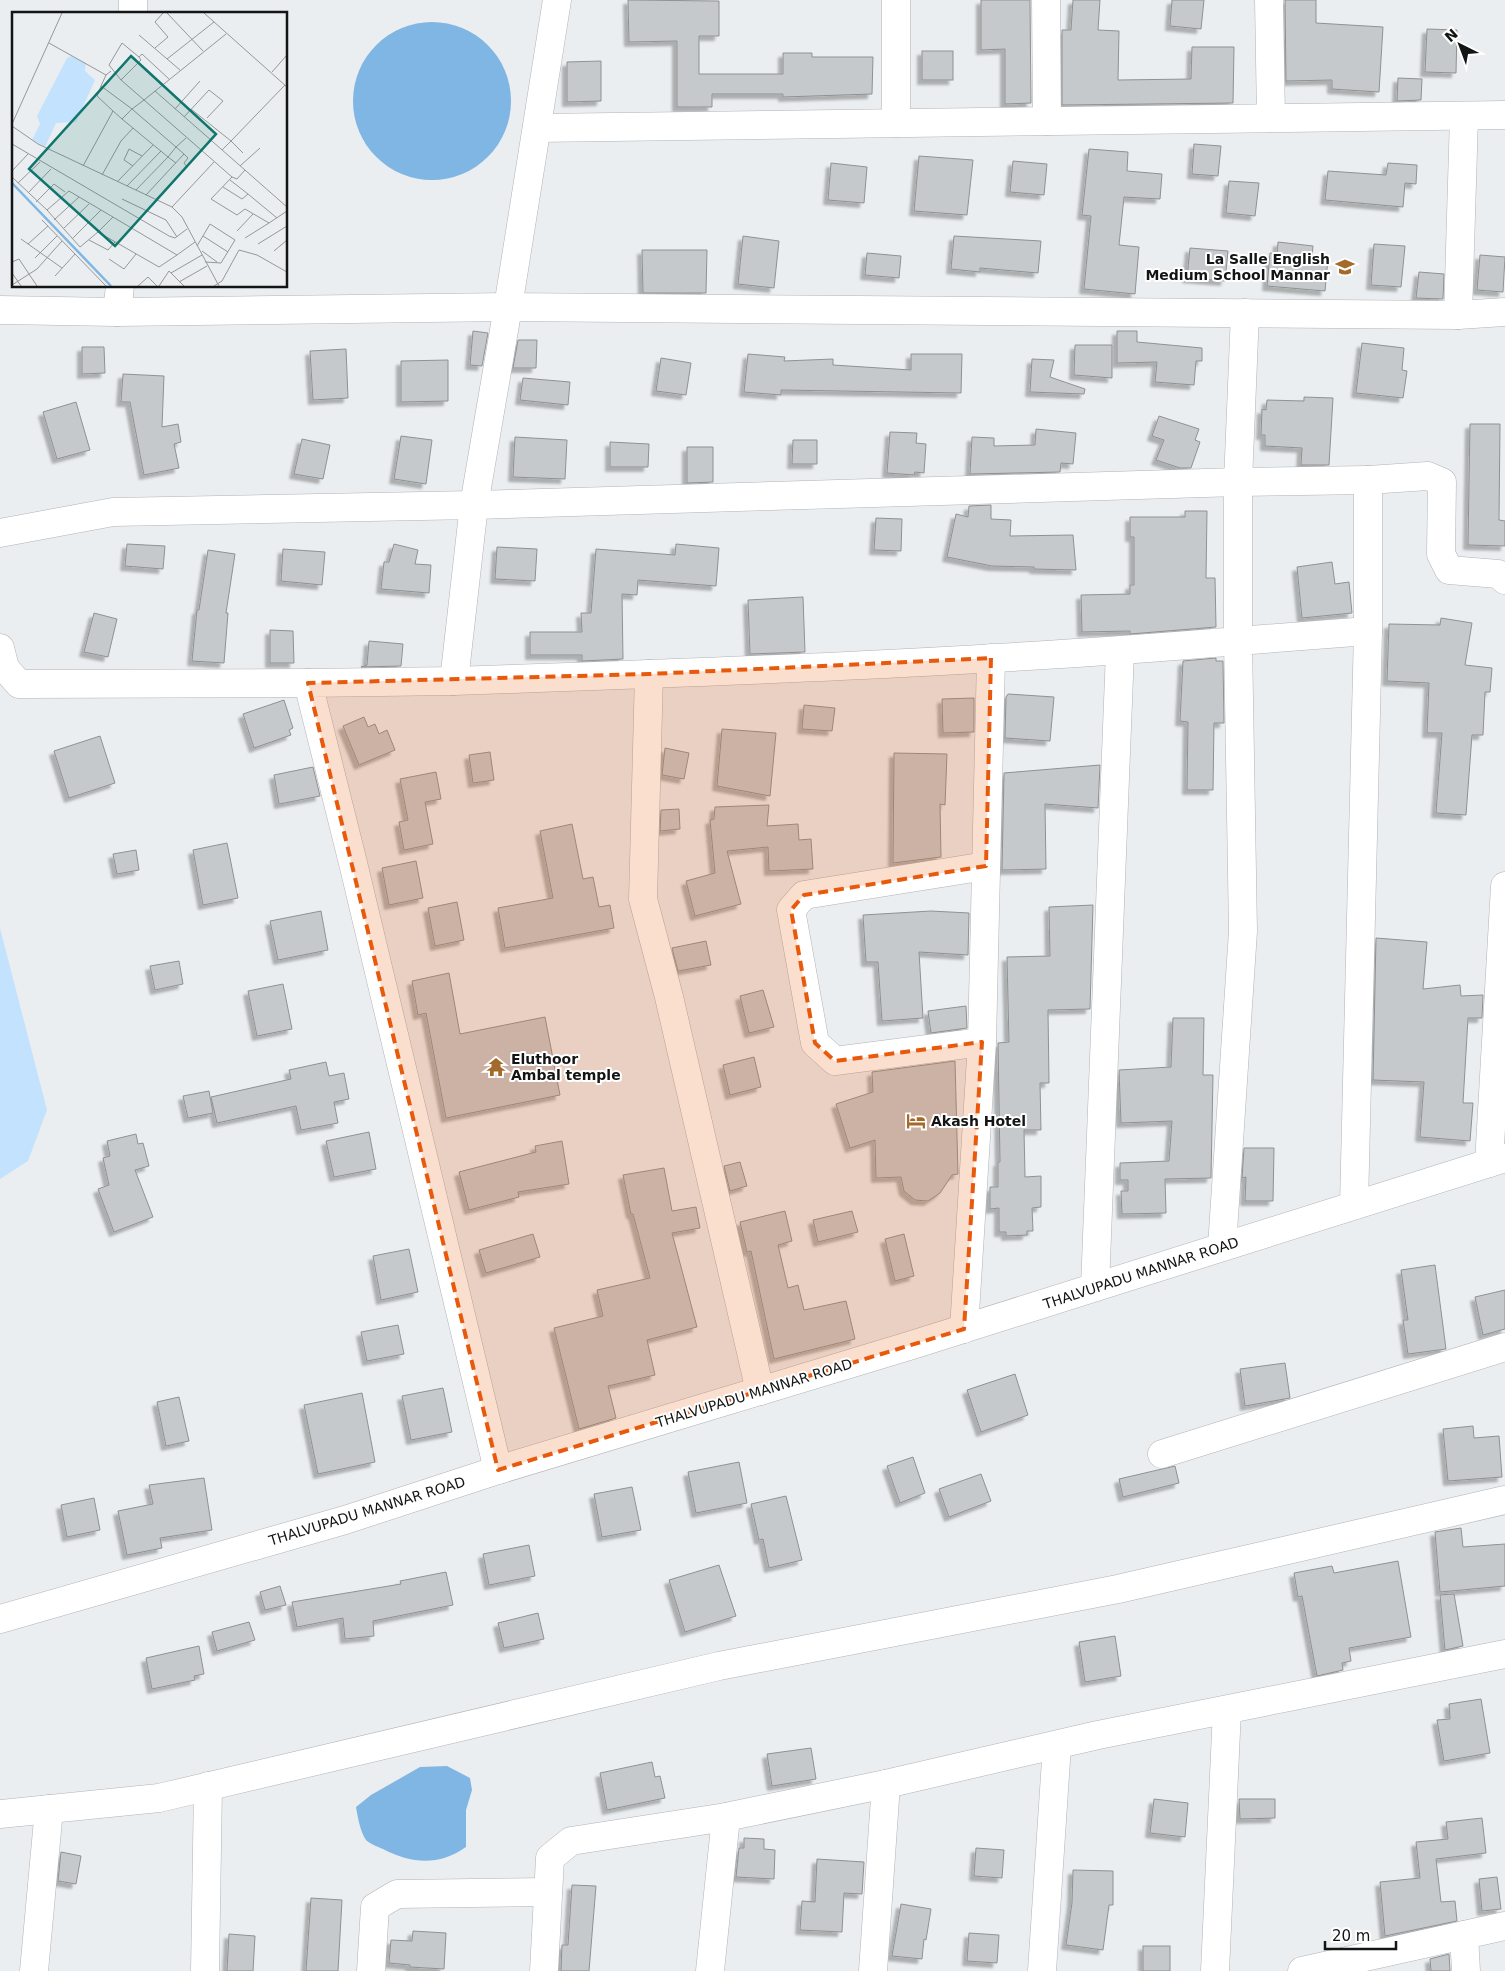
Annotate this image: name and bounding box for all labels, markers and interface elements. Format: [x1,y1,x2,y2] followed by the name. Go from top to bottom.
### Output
[12,12,288,288] inset map
[1435,20,1485,70] north arrow
[1442,25,1461,45] text: N
[1145,251,1330,283] place label: La Salle English Medium School Mannar
[1334,256,1356,278] school or university icon: La Salle English Medium School Mannar
[511,1051,621,1083] place label: Eluthoor Ambal temple
[485,1056,507,1078] temple icon: Eluthoor Ambal temple
[905,1110,927,1132] hotel icon: Akash Hotel
[931,1113,1026,1129] place label: Akash Hotel
[1040,1234,1241,1313] street label: THALVUPADU MANNAR ROAD
[653,1355,854,1431] street label: THALVUPADU MANNAR ROAD
[266,1473,467,1549] street label: THALVUPADU MANNAR ROAD
[1325,1918,1396,1950] scale bar
[1332,1927,1370,1945] text: 20 m

